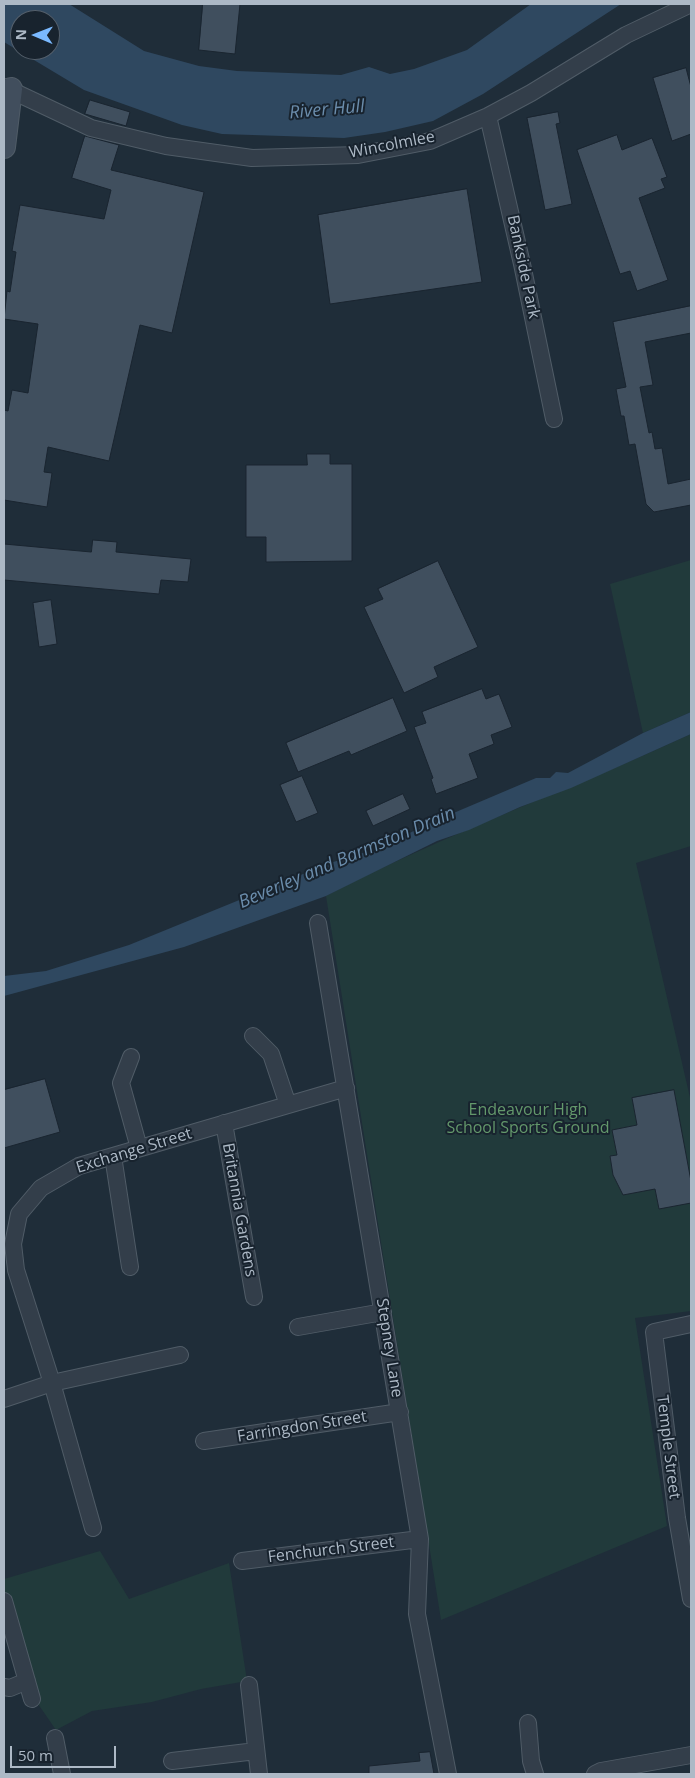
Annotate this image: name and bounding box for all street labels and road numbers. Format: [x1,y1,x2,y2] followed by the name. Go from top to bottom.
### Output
[348,127,436,163] street label: Wincolmlee
[503,213,543,321] street label: Bankside Park
[74,1124,194,1178] street label: Exchange Street
[218,1142,260,1278] street label: Britannia Gardens
[372,1297,406,1399] street label: Stepney Lane
[652,1394,684,1500] street label: Temple Street
[236,1407,368,1447] street label: Farringdon Street
[267,1533,395,1567] street label: Fenchurch Street

